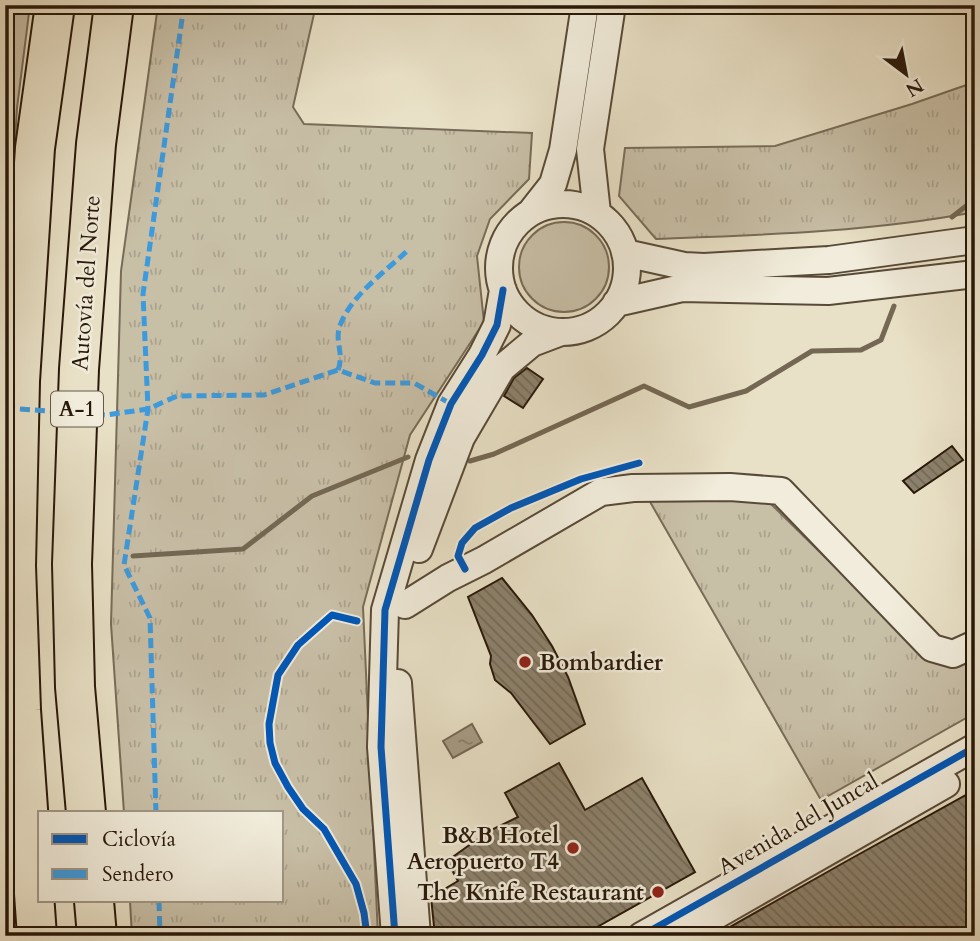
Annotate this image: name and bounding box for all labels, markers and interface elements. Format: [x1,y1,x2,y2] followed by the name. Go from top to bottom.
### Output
[872,38,942,108] north arrow
[900,72,928,103] text: N
[64,194,108,372] street label: Autovía del Norte
[51,392,103,426] road number: A-1
[539,647,664,678] place label: Bombardier
[517,654,533,670] marker: Bombardier
[712,765,884,883] street label: Avenida del Juncal
[38,811,284,902] legend
[407,820,559,877] place label: B&B Hotel Aeropuerto T4
[102,825,176,854] text: Ciclovía
[565,840,581,856] marker: B&B Hotel Aeropuerto T4
[102,860,174,889] text: Sendero
[417,877,644,908] place label: The Knife Restaurant
[650,884,666,900] marker: The Knife Restaurant

